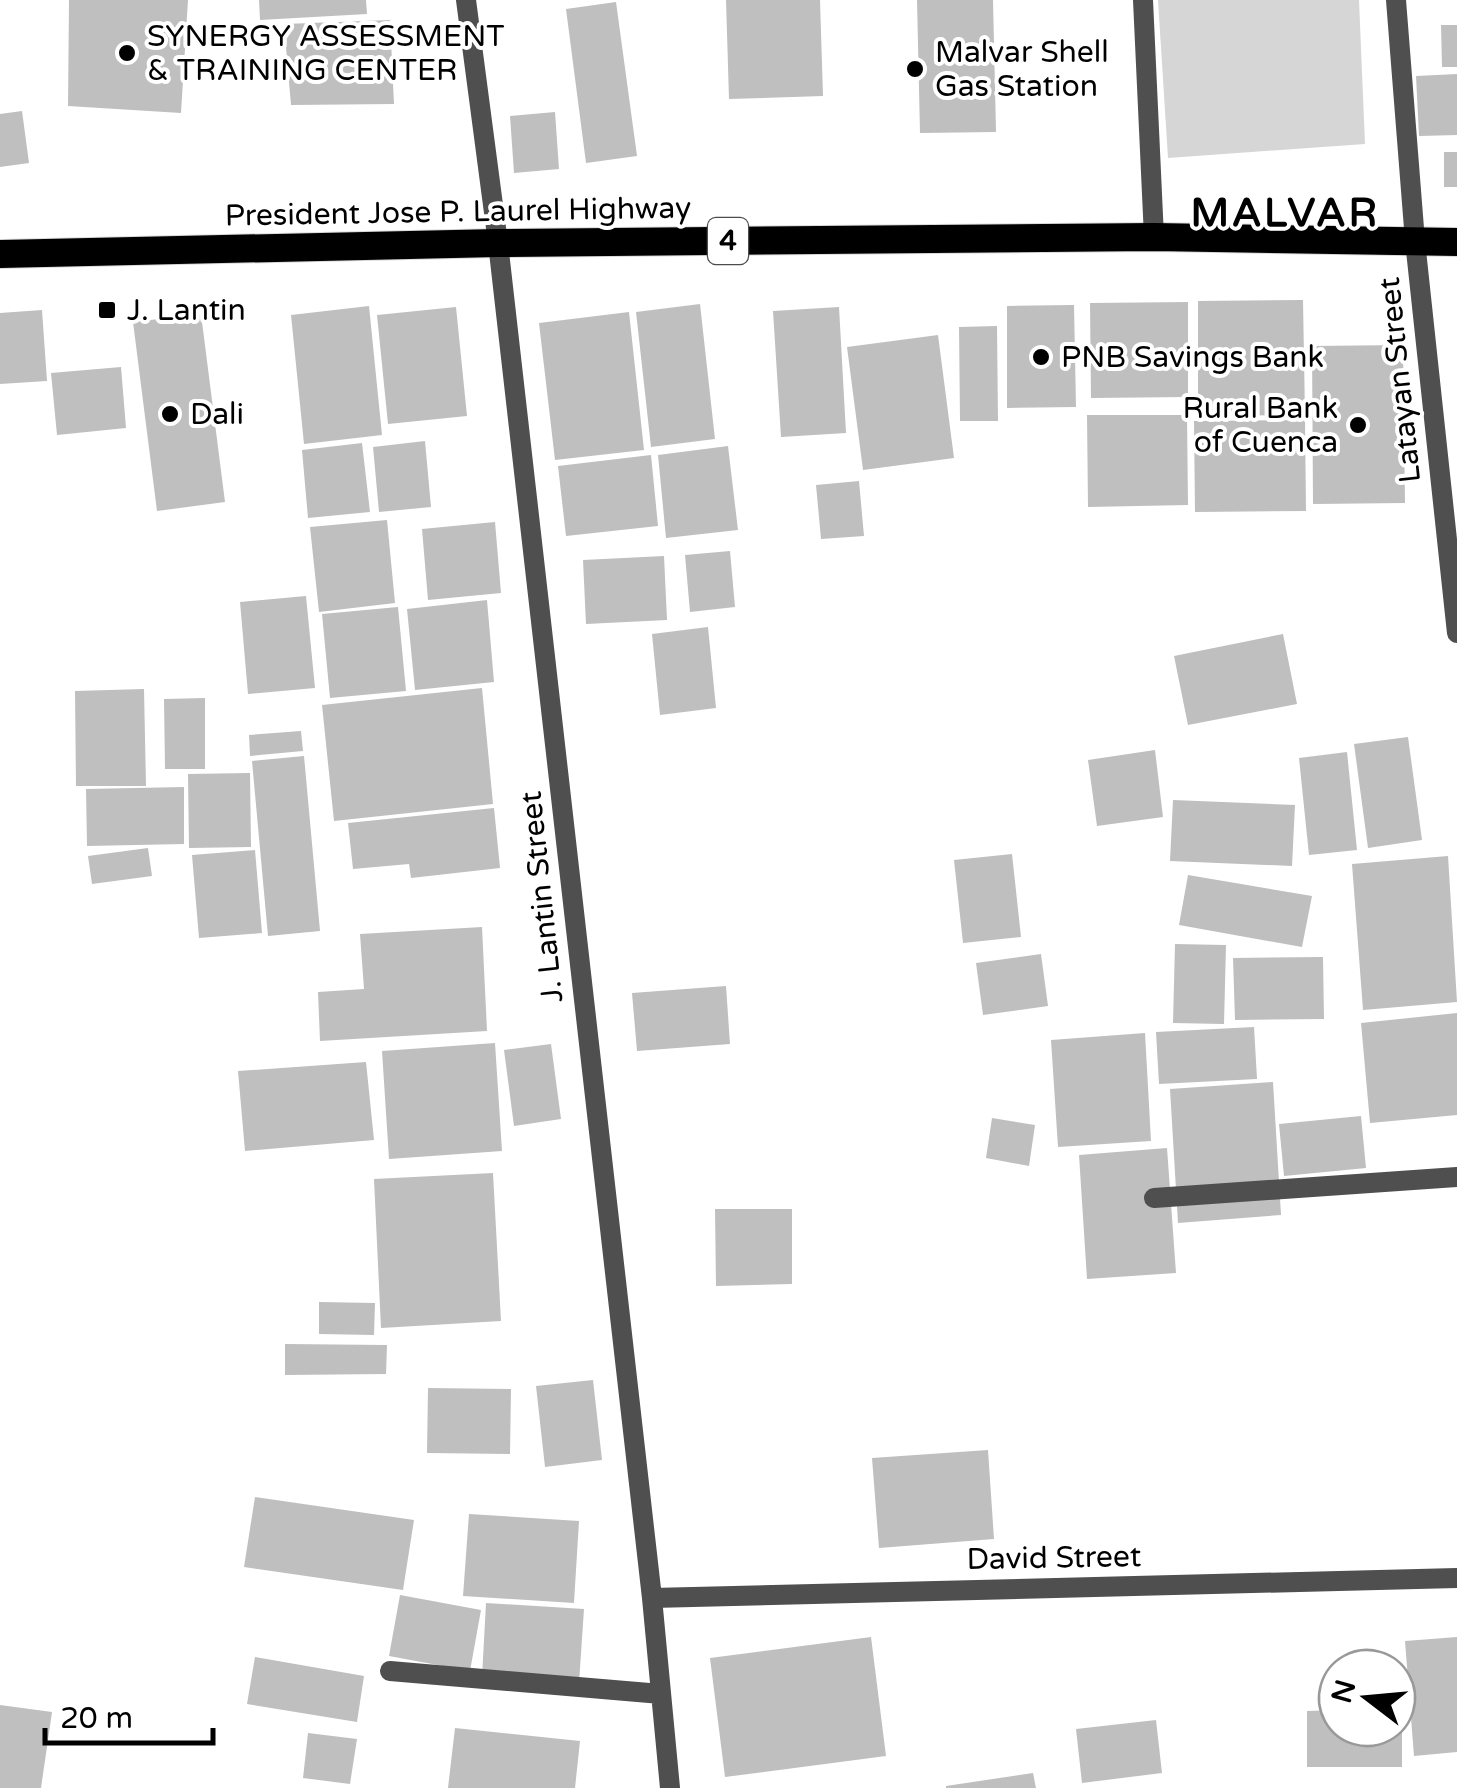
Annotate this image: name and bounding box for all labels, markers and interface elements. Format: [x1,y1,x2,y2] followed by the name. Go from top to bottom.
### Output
[147,18,505,89] place label: SYNERGY ASSESSMENT & TRAINING CENTER
[935,34,1109,105] place label: Malvar Shell Gas Station
[116,42,138,64] marker: SYNERGY ASSESSMENT & TRAINING CENTER
[904,58,926,80] marker: Malvar Shell Gas Station
[225,189,691,235] street label: President Jose P. Laurel Highway
[1191,189,1379,237] district label: MALVAR
[708,218,748,264] road number: 4
[1371,275,1429,485] street label: Latayan Street
[127,292,246,329] place label: J. Lantin
[96,299,118,321] marker: J. Lantin
[1061,339,1324,376] place label: PNB Savings Bank
[1030,346,1052,368] marker: PNB Savings Bank
[1182,390,1338,461] place label: Rural Bank of Cuenca
[190,396,244,433] place label: Dali
[159,403,181,425] marker: Dali
[1347,414,1369,436] marker: Rural Bank of Cuenca
[513,789,571,1005] street label: J. Lantin Street
[966,1538,1142,1578] street label: David Street
[1317,1648,1417,1748] north arrow
[1324,1676,1363,1707] text: N
[45,1683,212,1745] scale bar
[60,1700,133,1737] text: 20 m

